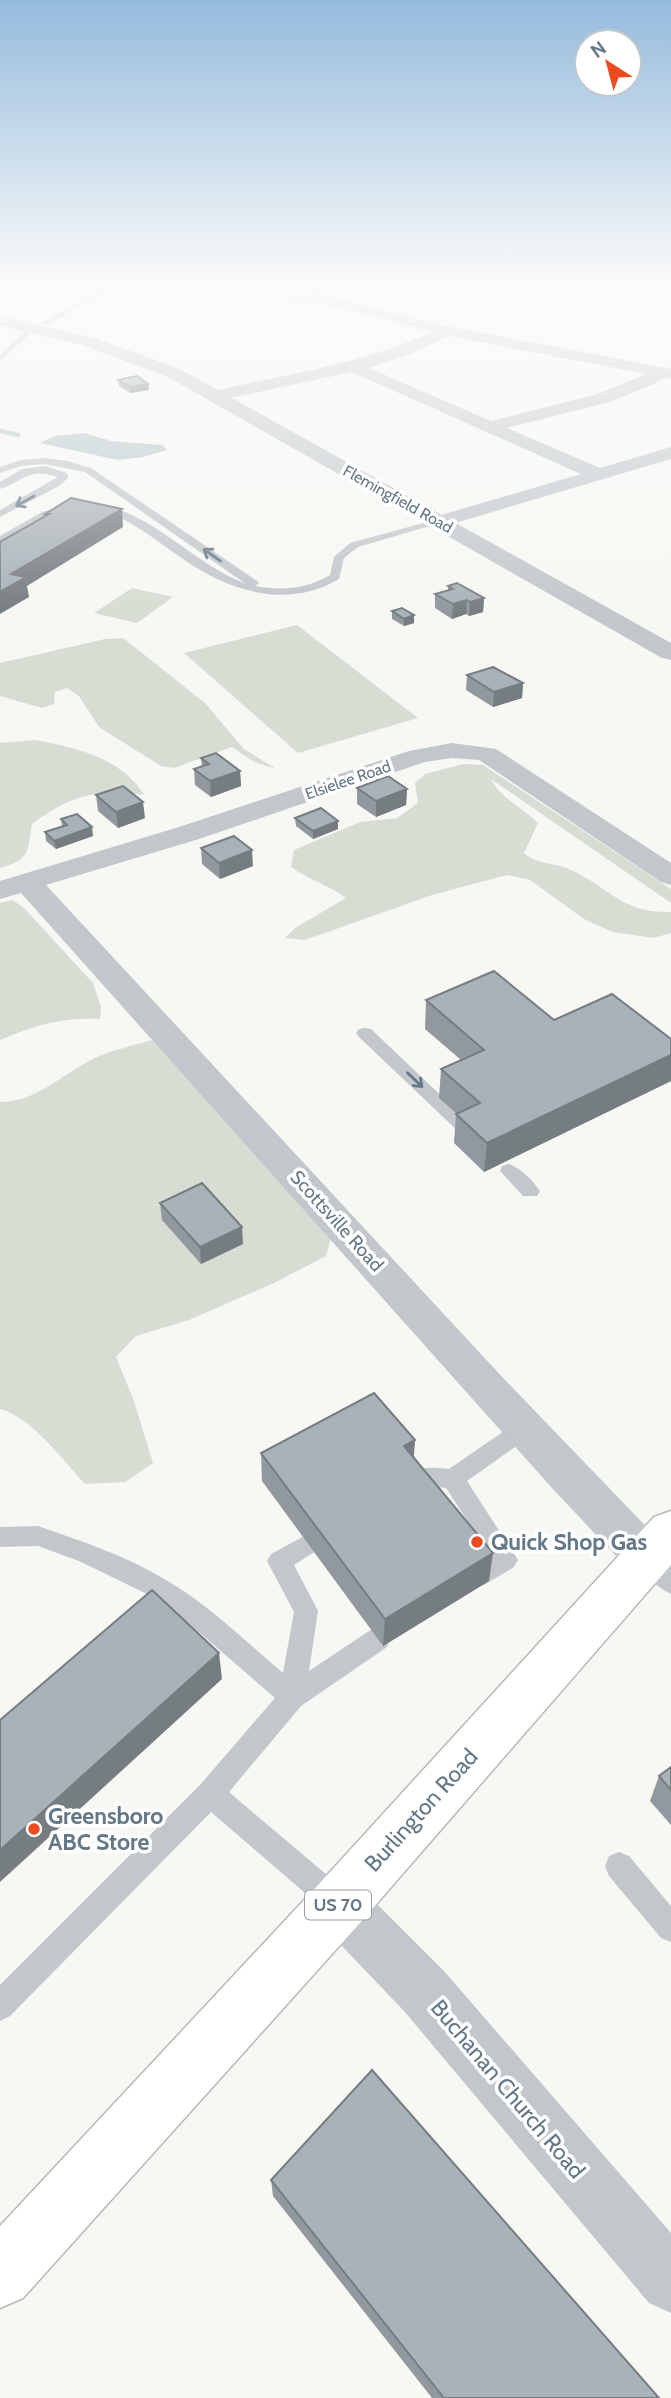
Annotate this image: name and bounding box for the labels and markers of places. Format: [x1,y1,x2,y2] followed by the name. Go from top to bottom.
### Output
[491,1528,647,1556] place label: Quick Shop Gas
[469,1534,485,1550] marker: Quick Shop Gas
[48,1802,163,1856] place label: Greensboro ABC Store
[26,1821,42,1837] marker: Greensboro ABC Store

